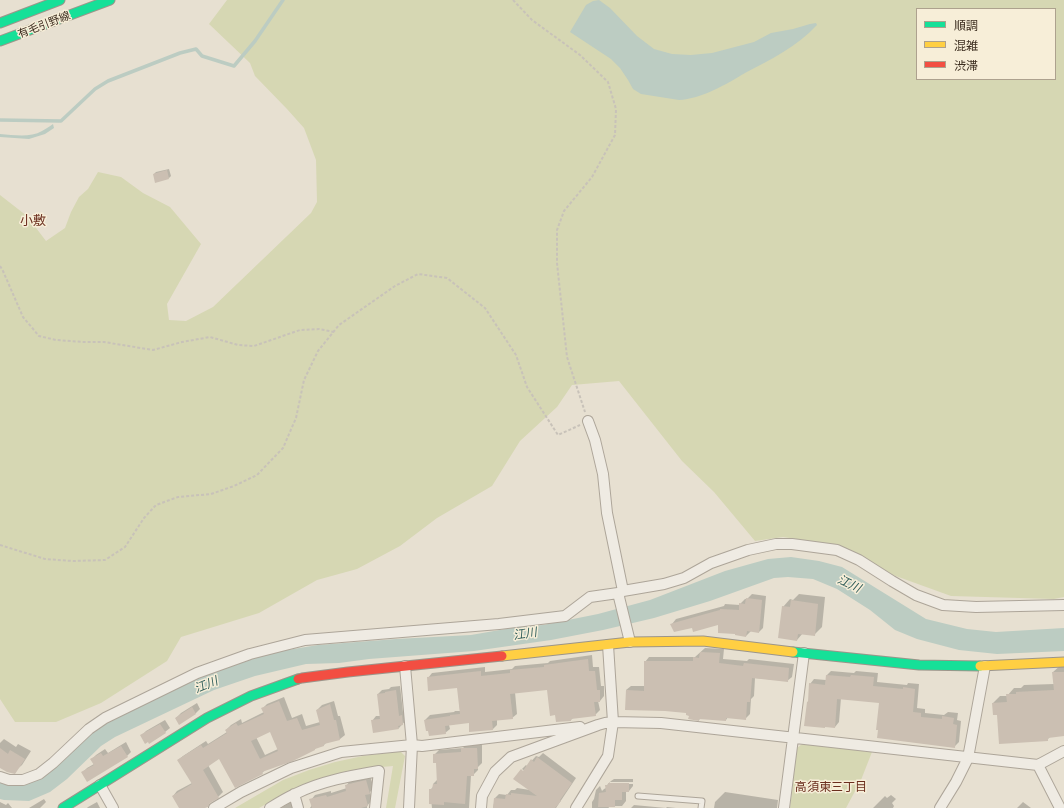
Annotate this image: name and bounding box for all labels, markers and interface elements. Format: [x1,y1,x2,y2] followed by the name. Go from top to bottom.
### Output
[916,8,1056,80] legend
[16,9,72,41] street label: 有毛引野線
[954,17,978,33] text: 順調
[954,37,978,53] text: 混雑
[954,57,978,73] text: 渋滞
[20,213,46,229] district label: 小敷
[835,572,863,596] water label: 江川
[512,625,538,643] water label: 江川
[192,674,220,696] water label: 江川
[795,780,867,794] district label: 高須東三丁目

